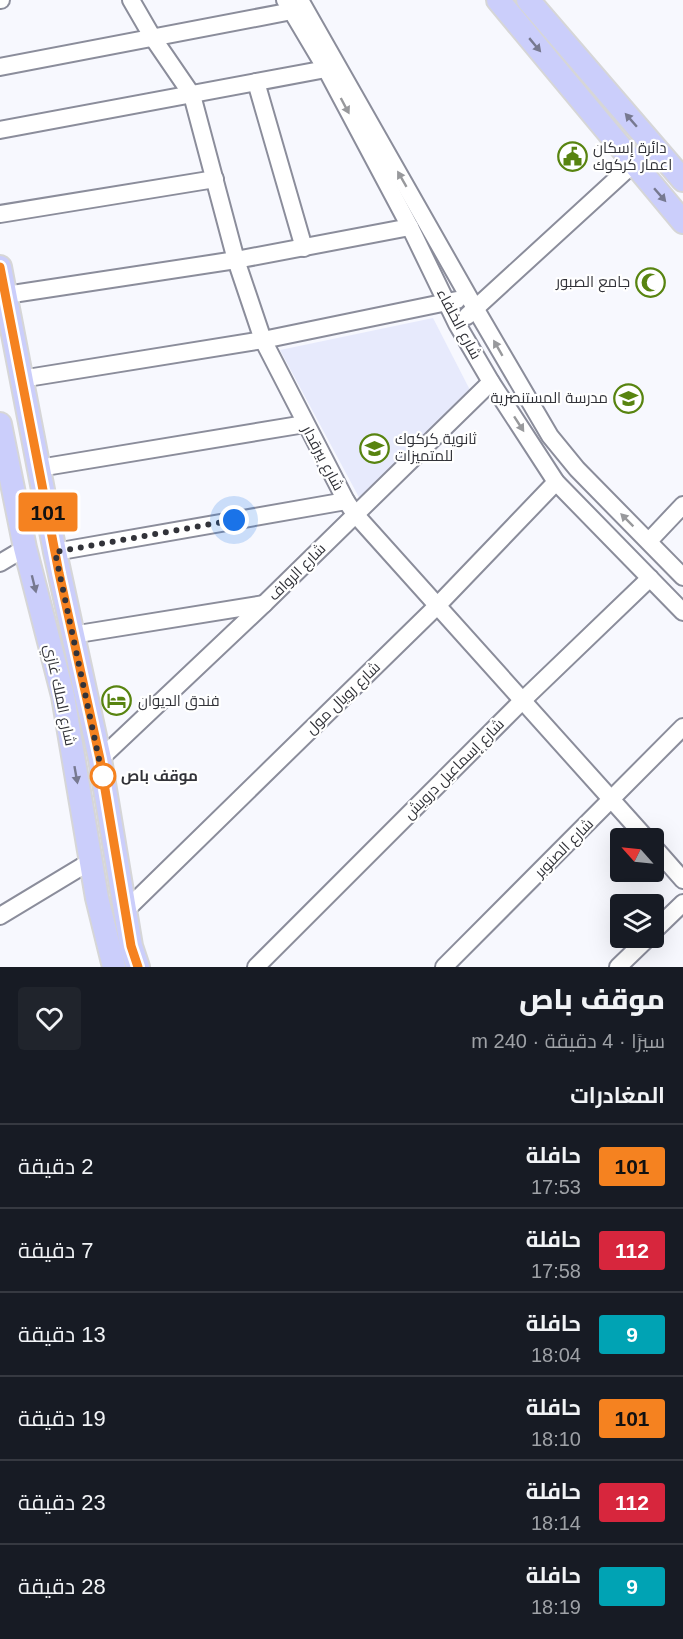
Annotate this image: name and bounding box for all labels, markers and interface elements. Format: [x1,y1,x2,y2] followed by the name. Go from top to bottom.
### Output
[529,37,542,53] one-way arrow
[340,97,350,114] one-way arrow
[625,113,638,128] one-way arrow
[593,139,672,174] place label: دائرة إسكان اعمار كركوك
[556,141,588,173] public building icon: دائرة إسكان اعمار كركوك
[397,170,407,187] one-way arrow
[653,187,666,202] one-way arrow
[635,266,667,298] mosque icon: جامع الصبور
[555,273,630,293] place label: جامع الصبور
[431,286,485,363] street label: شارع الخلفاء
[493,340,504,356] one-way arrow
[613,382,645,414] school or university icon: مدرسة المستنصرية
[490,389,608,407] place label: مدرسة المستنصرية
[513,416,524,433] one-way arrow
[296,421,348,495] street label: شارع بيرقدار
[395,430,477,465] place label: ثانوية كركوك للمتميزات
[358,432,390,464] school or university icon: ثانوية كركوك للمتميزات
[14,492,82,532] line badge: 101
[30,501,66,524] text: 101
[219,505,249,535] your location
[621,513,635,527] one-way arrow
[265,540,331,606] street label: شارع الرواف
[30,575,40,593] one-way arrow
[38,643,80,748] street label: شارع الملك غازي
[302,658,385,739] street label: شارع رويال مول
[101,685,133,717] hotel icon: فندق الديوان
[138,692,220,711] place label: فندق الديوان
[400,715,509,824] street label: شارع إسماعيل درويش
[90,763,116,789] marker: موقف باص
[72,765,81,784] one-way arrow
[121,767,198,785] place label: موقف باص
[530,815,599,883] street label: شارع الصنوبر
[610,828,664,882] north arrow
[610,828,664,948] map controls
[610,894,664,948] button: layers
[519,984,665,1015] text: موقف باص
[18,987,81,1050] button: heart
[471,1030,665,1052] text: سيرًا · 4 دقيقة · 240 m
[570,1083,665,1108] text: المغادرات
[526,1143,581,1168] text: حافلة
[18,1154,94,1179] text: 2 دقيقة
[614,1155,650,1178] text: 101
[531,1176,581,1198] text: 17:53
[526,1227,581,1252] text: حافلة
[18,1238,94,1263] text: 7 دقيقة
[615,1239,649,1262] text: 112
[531,1260,581,1282] text: 17:58
[526,1311,581,1336] text: حافلة
[18,1322,106,1347] text: 13 دقيقة
[626,1323,638,1346] text: 9
[531,1344,581,1366] text: 18:04
[526,1395,581,1420] text: حافلة
[18,1406,106,1431] text: 19 دقيقة
[614,1407,650,1430] text: 101
[531,1428,581,1450] text: 18:10
[526,1479,581,1504] text: حافلة
[18,1490,106,1515] text: 23 دقيقة
[615,1491,649,1514] text: 112
[531,1512,581,1534] text: 18:14
[526,1563,581,1588] text: حافلة
[18,1574,106,1599] text: 28 دقيقة
[626,1575,638,1598] text: 9
[531,1596,581,1618] text: 18:19

